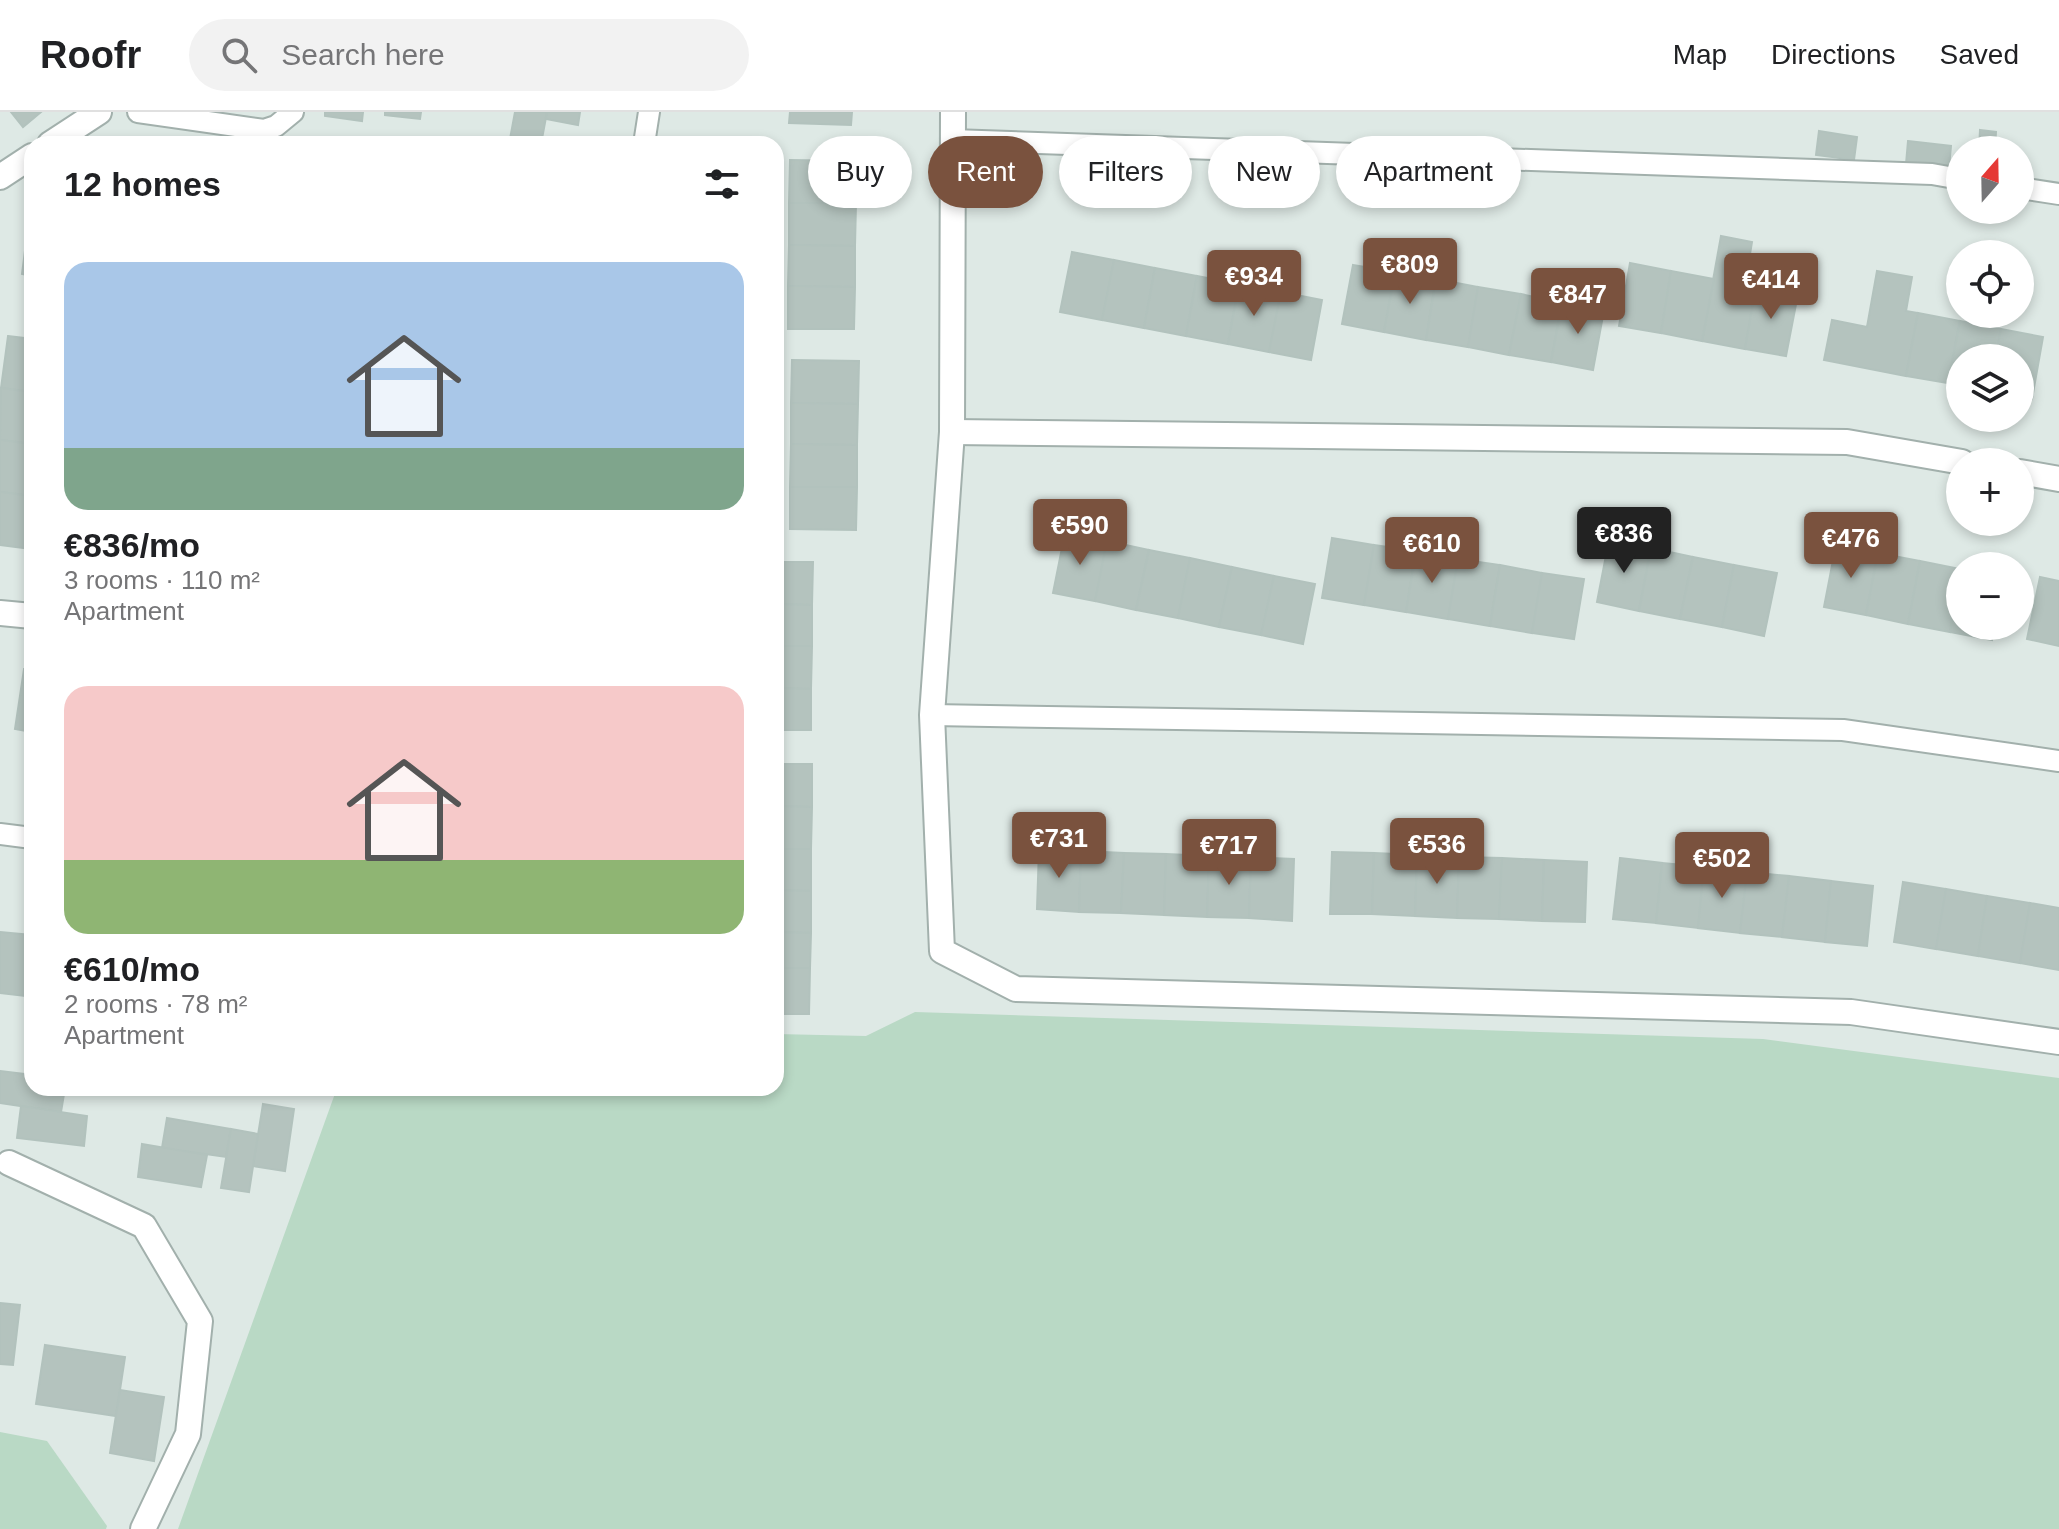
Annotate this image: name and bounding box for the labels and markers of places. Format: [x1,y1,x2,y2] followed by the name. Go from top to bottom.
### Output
[1363,238,1457,306] pin: €809
[1207,250,1301,318] pin: €934
[1724,253,1818,321] pin: €414
[1531,268,1625,336] pin: €847
[1033,499,1127,567] pin: €590
[1577,507,1671,575] pin: €836
[1804,512,1898,580] pin: €476
[1385,517,1479,585] pin: €610
[1012,812,1106,880] pin: €731
[1390,818,1484,886] pin: €536
[1182,819,1276,887] pin: €717
[1675,832,1769,900] pin: €502

